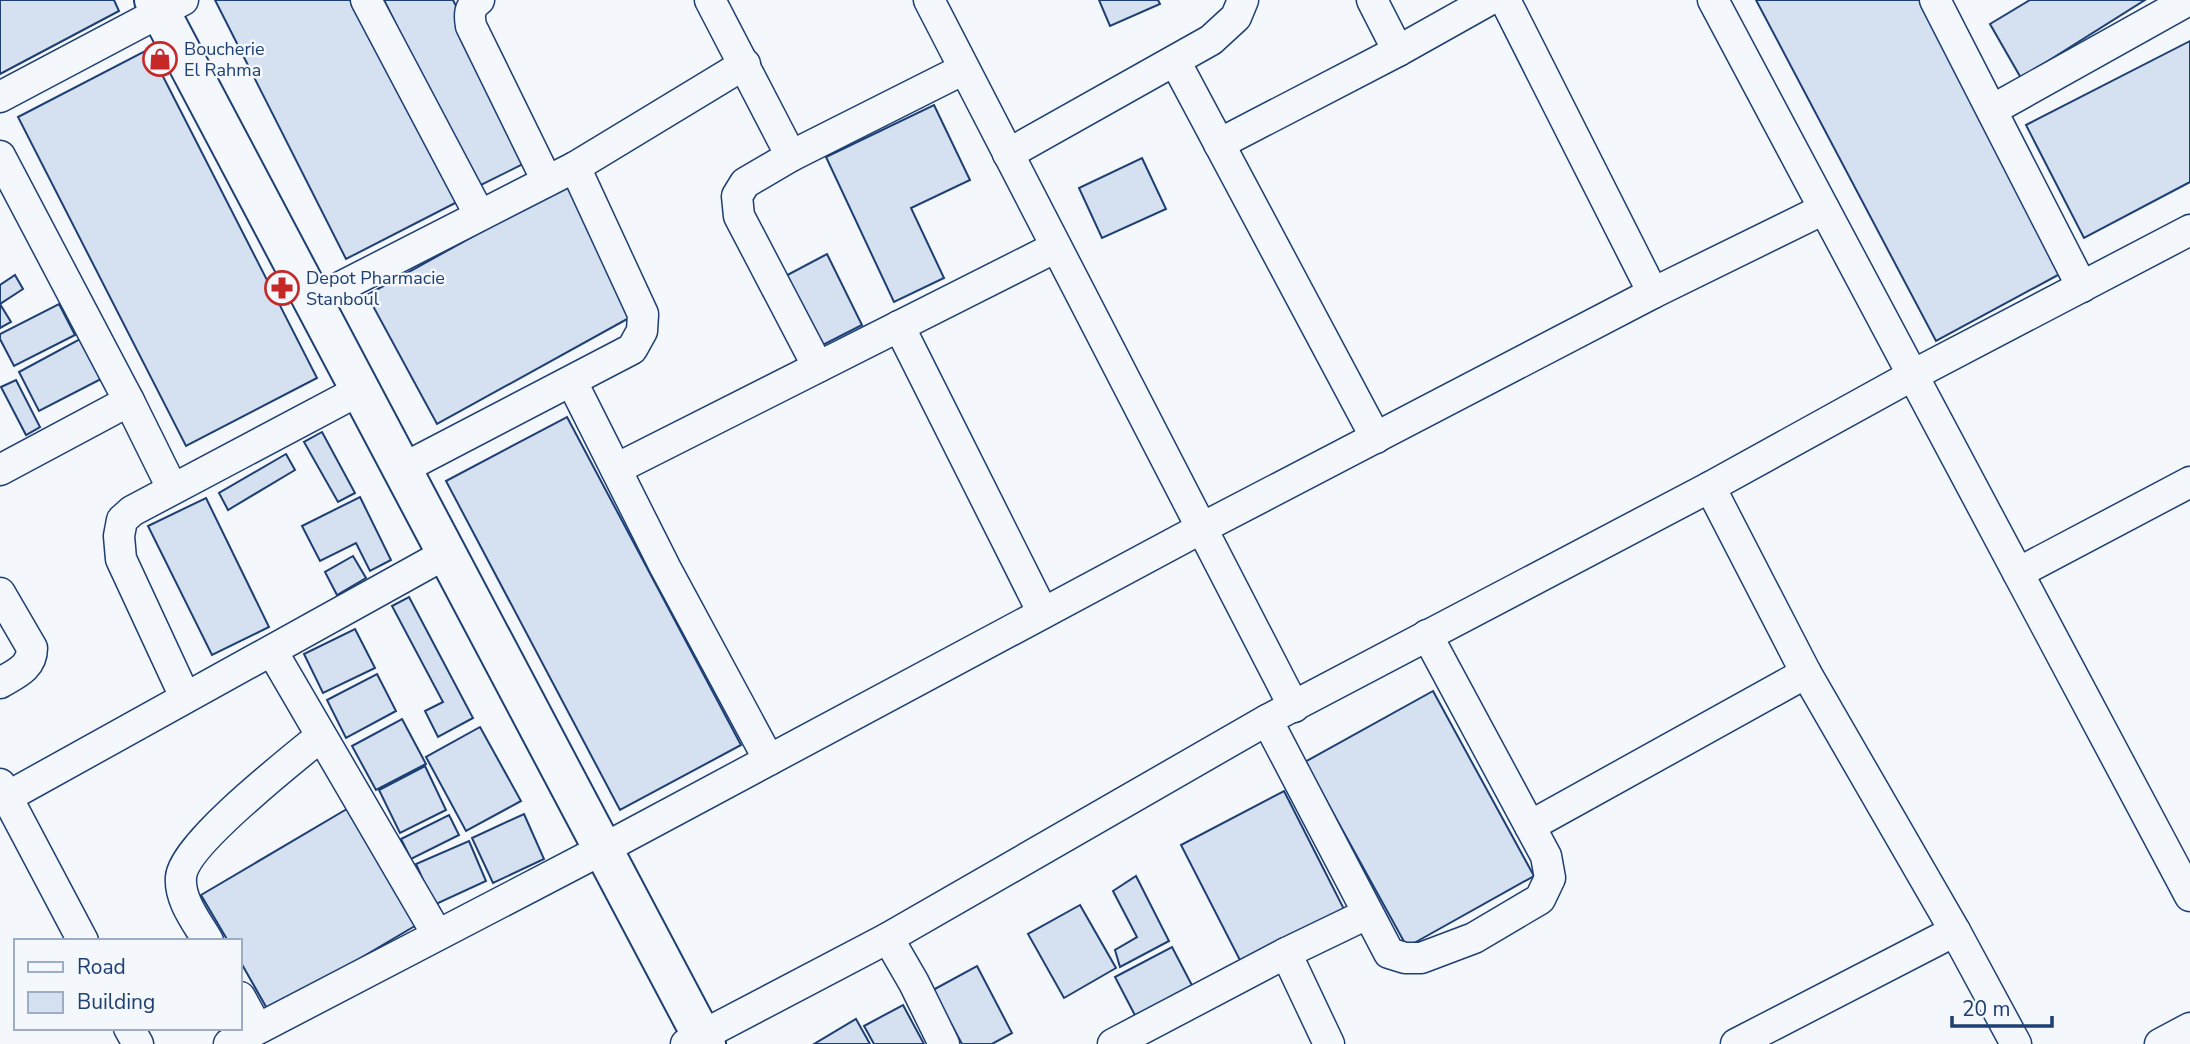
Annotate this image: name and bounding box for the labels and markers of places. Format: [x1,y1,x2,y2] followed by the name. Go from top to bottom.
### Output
[184,37,265,82] place label: Boucherie El Rahma
[141,40,179,78] shop icon: Boucherie El Rahma
[306,266,445,311] place label: Depot Pharmacie Stanboul
[263,269,301,307] pharmacy icon: Depot Pharmacie Stanboul

